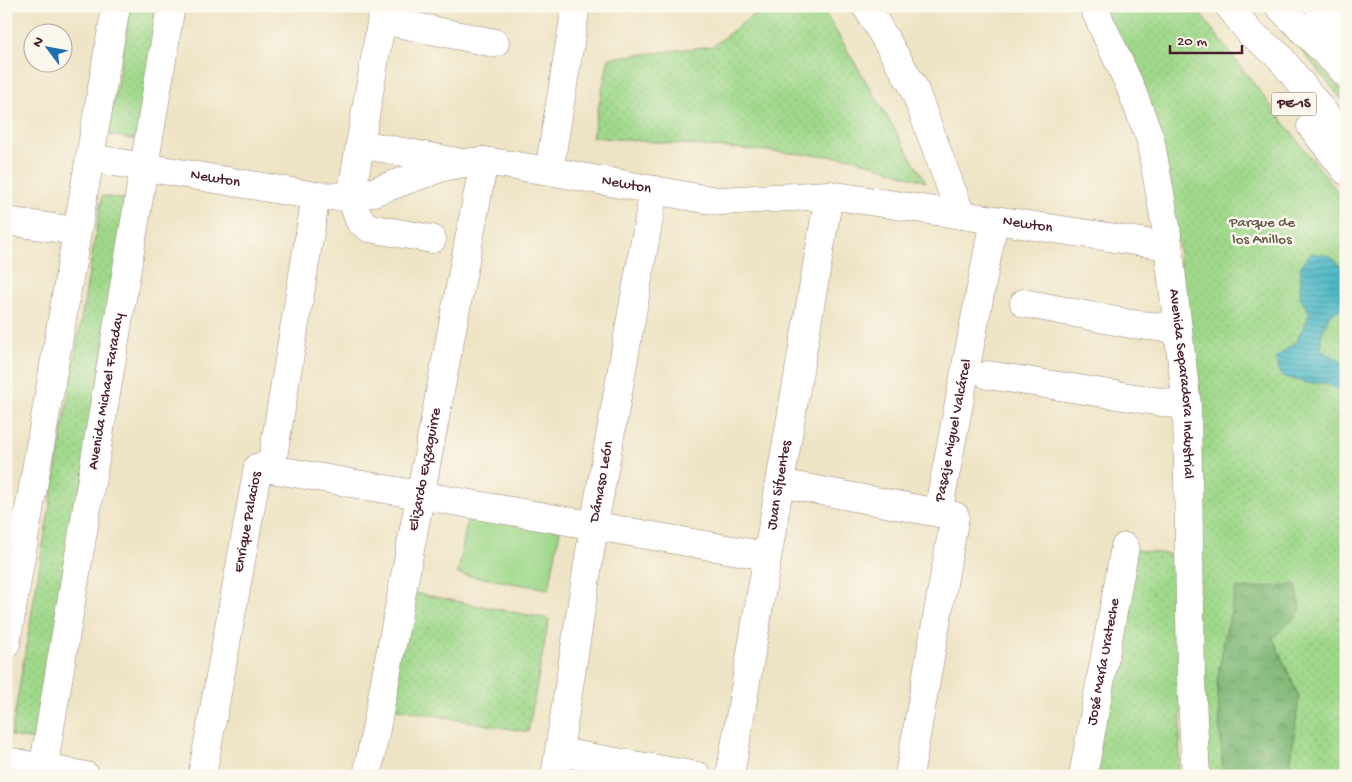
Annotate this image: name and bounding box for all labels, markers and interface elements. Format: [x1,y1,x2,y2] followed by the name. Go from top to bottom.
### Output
[22,22,72,72] north arrow
[1170,22,1242,54] scale bar
[1177,33,1207,51] text: 20 m
[29,34,49,51] text: N
[1272,92,1316,116] road number: PE-1S
[189,166,242,192] street label: Newton
[600,172,653,198] street label: Newton
[1001,212,1054,238] street label: Newton
[1228,214,1295,249] park label: Parque de los Anillos
[1164,288,1197,479] street label: Avenida Separadora Industrial
[84,311,128,471] street label: Avenida Michael Faraday
[931,358,976,504] street label: Pasaje Miguel Valcárcel
[405,406,446,533] street label: Elizardo Eyzaguirre
[763,439,796,531] street label: Juan Sifuentes
[586,440,618,525] street label: Dámaso León
[230,470,266,574] street label: Enrique Palacios
[1083,597,1124,727] street label: José María Urateche

